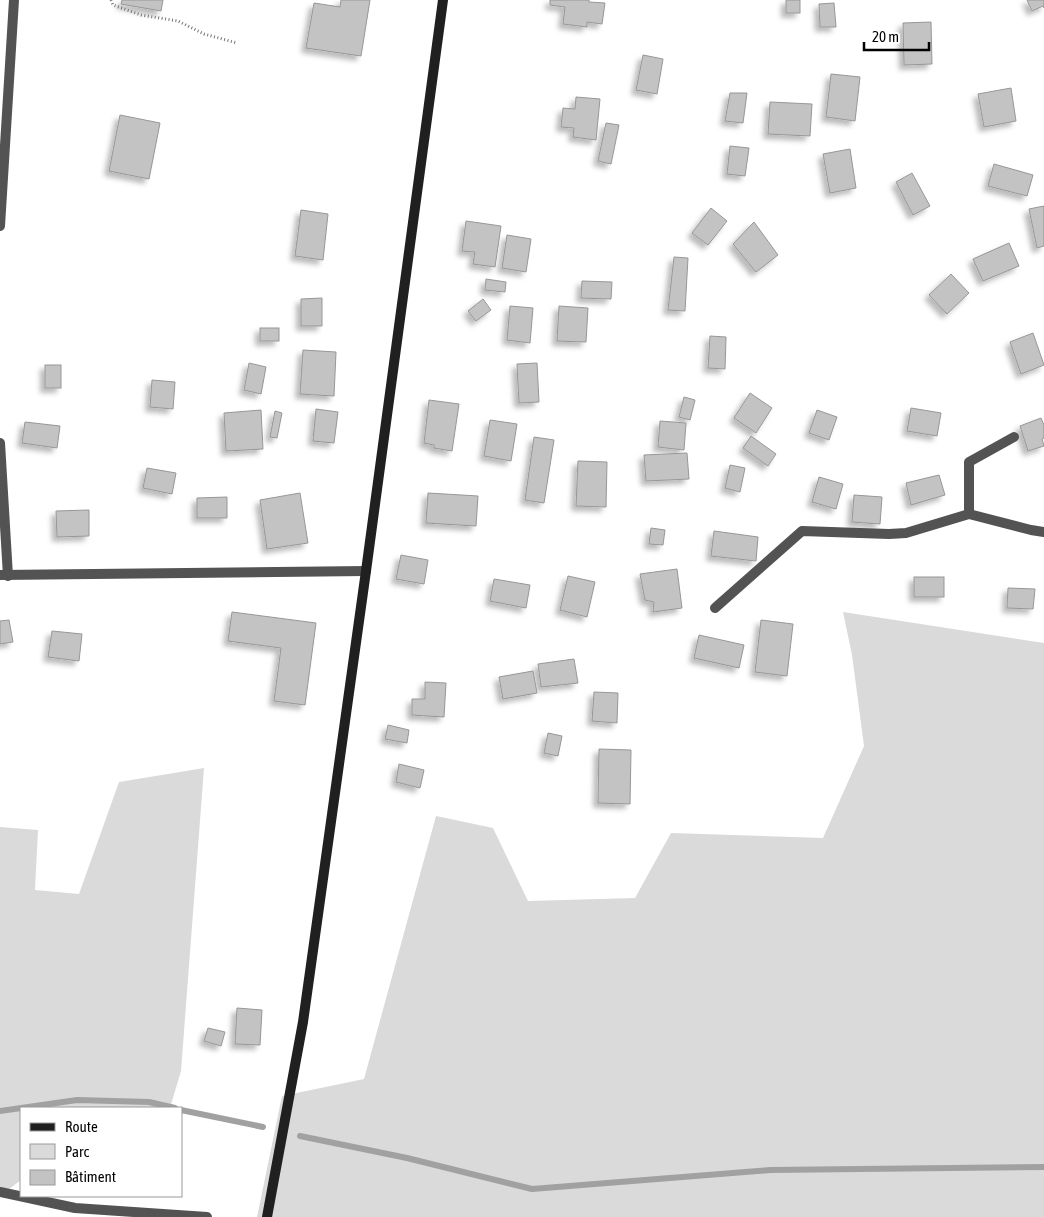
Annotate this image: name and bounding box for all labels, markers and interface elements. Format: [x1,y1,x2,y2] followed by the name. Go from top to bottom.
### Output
[864,20,929,52] scale bar
[872,28,899,45] text: 20 m
[20,1107,182,1197] legend
[65,1118,98,1135] text: Route
[65,1143,89,1160] text: Parc
[65,1168,116,1185] text: Bâtiment

